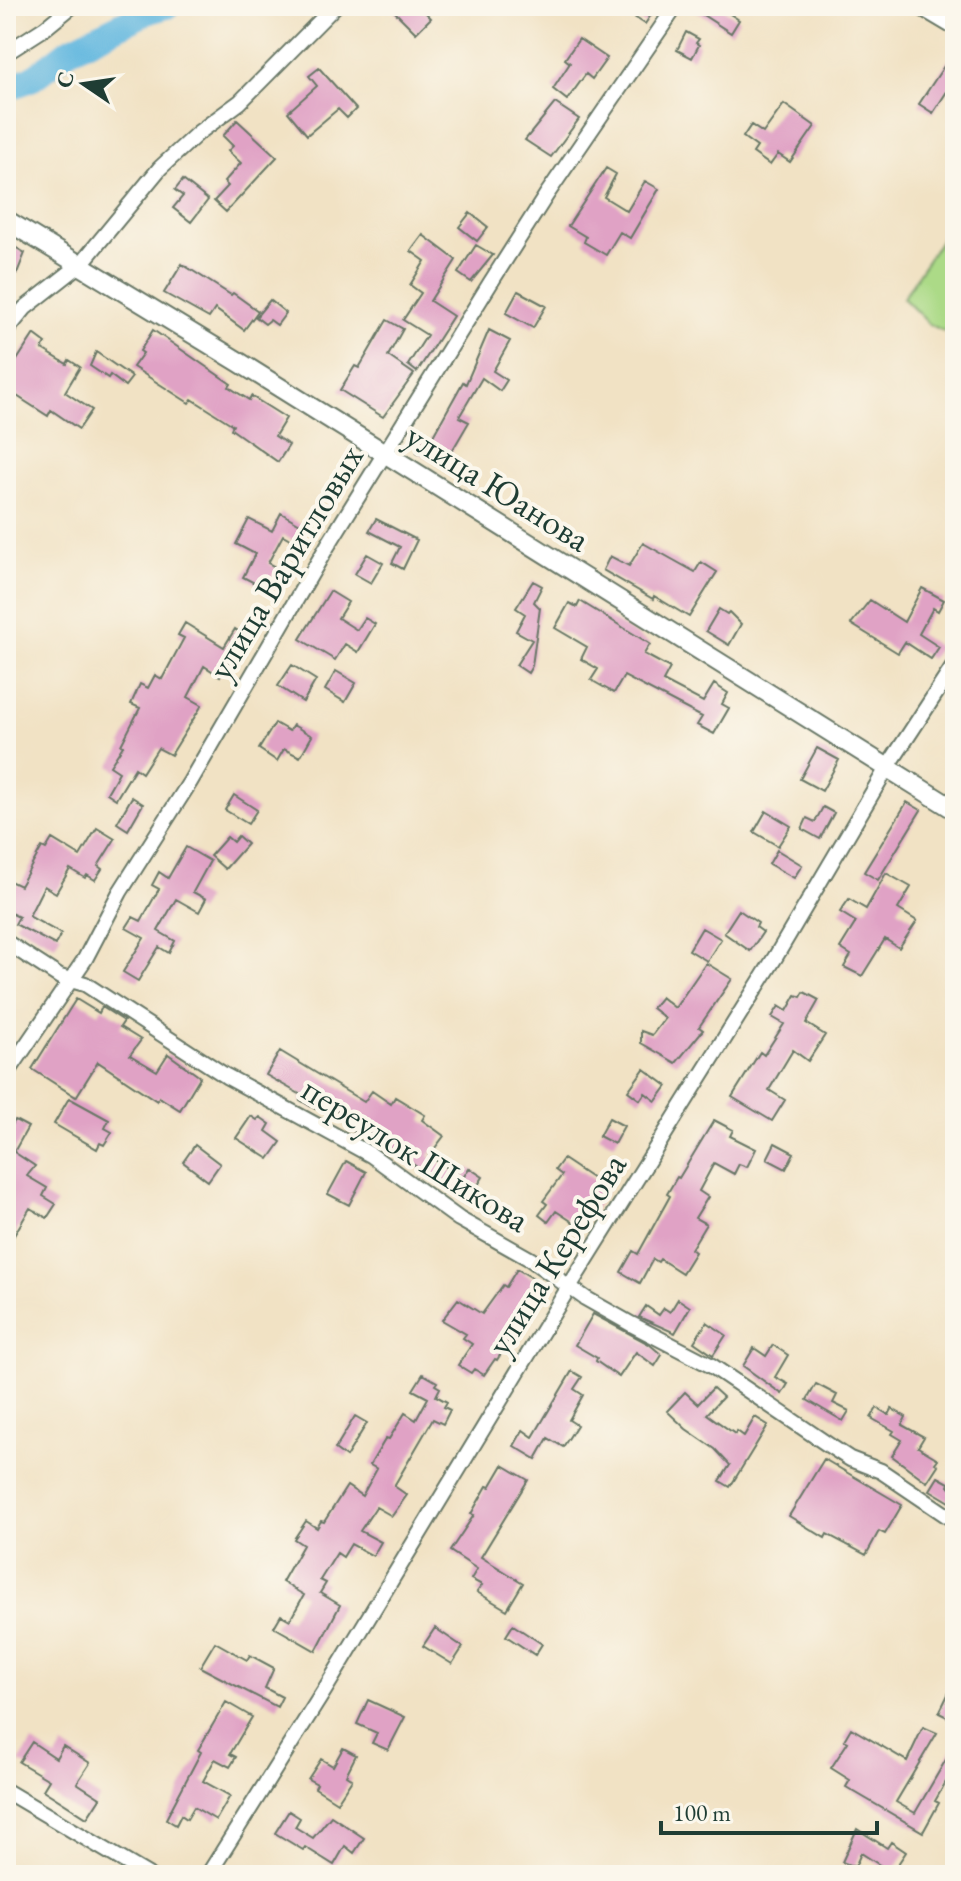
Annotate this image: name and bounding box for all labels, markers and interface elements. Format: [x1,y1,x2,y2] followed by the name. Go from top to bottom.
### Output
[44,44,124,124] north arrow
[49,69,81,90] text: С
[397,412,600,563] street label: улица Юанова
[196,435,374,688] street label: улица Варитловых
[294,1065,539,1243] street label: переулок Шикова
[475,1144,637,1364] street label: улица Керефова
[661,1785,877,1835] scale bar
[673,1797,731,1828] text: 100 m

